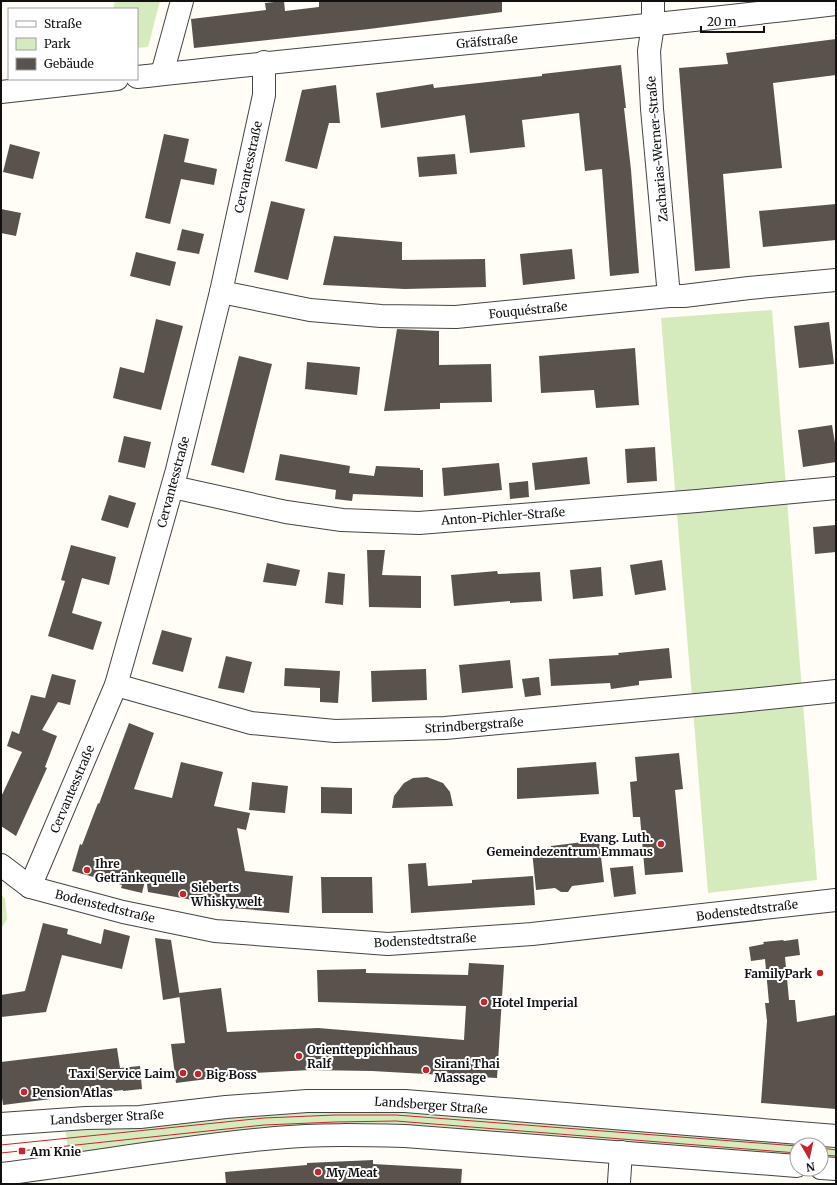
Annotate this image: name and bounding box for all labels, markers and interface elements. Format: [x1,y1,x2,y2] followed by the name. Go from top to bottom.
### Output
[8,8,138,80] legend
[701,8,764,34] scale bar
[707,14,736,29] text: 20 m
[44,16,82,31] text: Straße
[456,31,518,51] street label: Gräfstraße
[44,36,71,51] text: Park
[44,56,94,71] text: Gebäude
[643,75,671,223] street label: Zacharias-Werner-Straße
[231,120,265,214] street label: Cervantesstraße
[488,298,568,322] street label: Fouquéstraße
[154,435,192,529] street label: Cervantesstraße
[440,504,565,528] street label: Anton-Pichler-Straße
[424,714,524,736] street label: Strindbergstraße
[47,743,97,835] street label: Cervantesstraße
[487,830,653,859] place label: Evang. Luth. Gemeindezentrum Emmaus
[656,839,666,849] marker: Evang. Luth. Gemeindezentrum Emmaus
[95,856,186,885] place label: Ihre Getränkequelle
[82,865,92,875] marker: Ihre Getränkequelle
[190,880,262,909] place label: Sieberts Whiskywelt
[53,886,157,926] street label: Bodenstedtstraße
[178,889,188,899] marker: Sieberts Whiskywelt
[695,896,799,924] street label: Bodenstedtstraße
[373,930,477,950] street label: Bodenstedtstraße
[744,966,812,981] place label: FamilyPark
[815,968,825,978] marker: FamilyPark
[492,995,578,1010] place label: Hotel Imperial
[479,997,489,1007] marker: Hotel Imperial
[307,1042,417,1071] place label: Orientteppichhaus Ralf
[294,1051,304,1061] marker: Orientteppichhaus Ralf
[434,1056,500,1085] place label: Sirani Thai Massage
[421,1065,431,1075] marker: Sirani Thai Massage
[68,1066,175,1081] place label: Taxi Service Laim
[206,1067,257,1082] place label: Big Boss
[178,1068,188,1078] marker: Taxi Service Laim
[193,1069,203,1079] marker: Big Boss
[32,1085,113,1100] place label: Pension Atlas
[19,1087,29,1097] marker: Pension Atlas
[374,1094,488,1116] street label: Landsberger Straße
[50,1107,164,1127] street label: Landsberger Straße
[789,1137,829,1177] north arrow
[29,1144,82,1159] place label: Am Knie
[17,1146,27,1156] marker: Am Knie
[805,1159,816,1175] text: N
[326,1165,378,1180] place label: My Meat
[313,1167,323,1177] marker: My Meat

